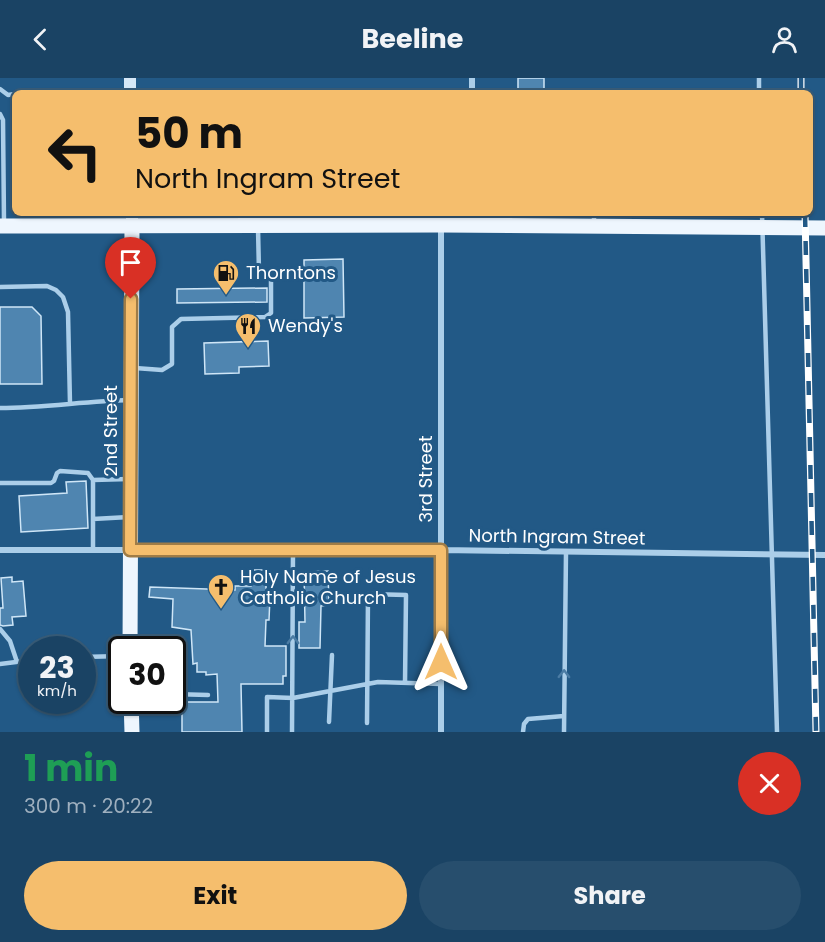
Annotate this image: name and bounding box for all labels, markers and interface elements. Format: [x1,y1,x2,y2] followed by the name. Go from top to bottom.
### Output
[362,20,463,57] text: Beeline
[24,23,57,56] icon: back
[768,23,801,56] icon: person
[135,104,243,163] text: 50 m
[36,114,114,192] icon: left
[135,160,400,197] text: North Ingram Street
[105,237,156,299] pin
[114,246,147,279] icon: arrive
[211,258,241,296] fuel station icon: Thorntons
[246,260,336,285] place label: Thorntons
[233,311,263,349] restaurant icon: Wendy's
[268,313,343,338] place label: Wendy's
[98,385,123,477] street label: 2nd Street
[413,436,438,523] street label: 3rd Street
[468,522,646,551] street label: North Ingram Street
[240,564,416,610] place label: Holy Name of Jesus Catholic Church
[206,572,236,610] church icon: Holy Name of Jesus Catholic Church
[409,630,473,694] position arrow
[287,635,299,644] one-way arrow
[108,636,186,714] speed limit sign: 30
[39,646,75,689] text: 23
[558,669,570,678] one-way arrow
[37,680,77,701] text: km/h
[24,743,118,794] text: 1 min
[738,752,801,815] button: close
[24,792,153,820] text: 300 m · 20:22
[24,861,407,930] button: Exit
[419,861,801,930] button: Share

